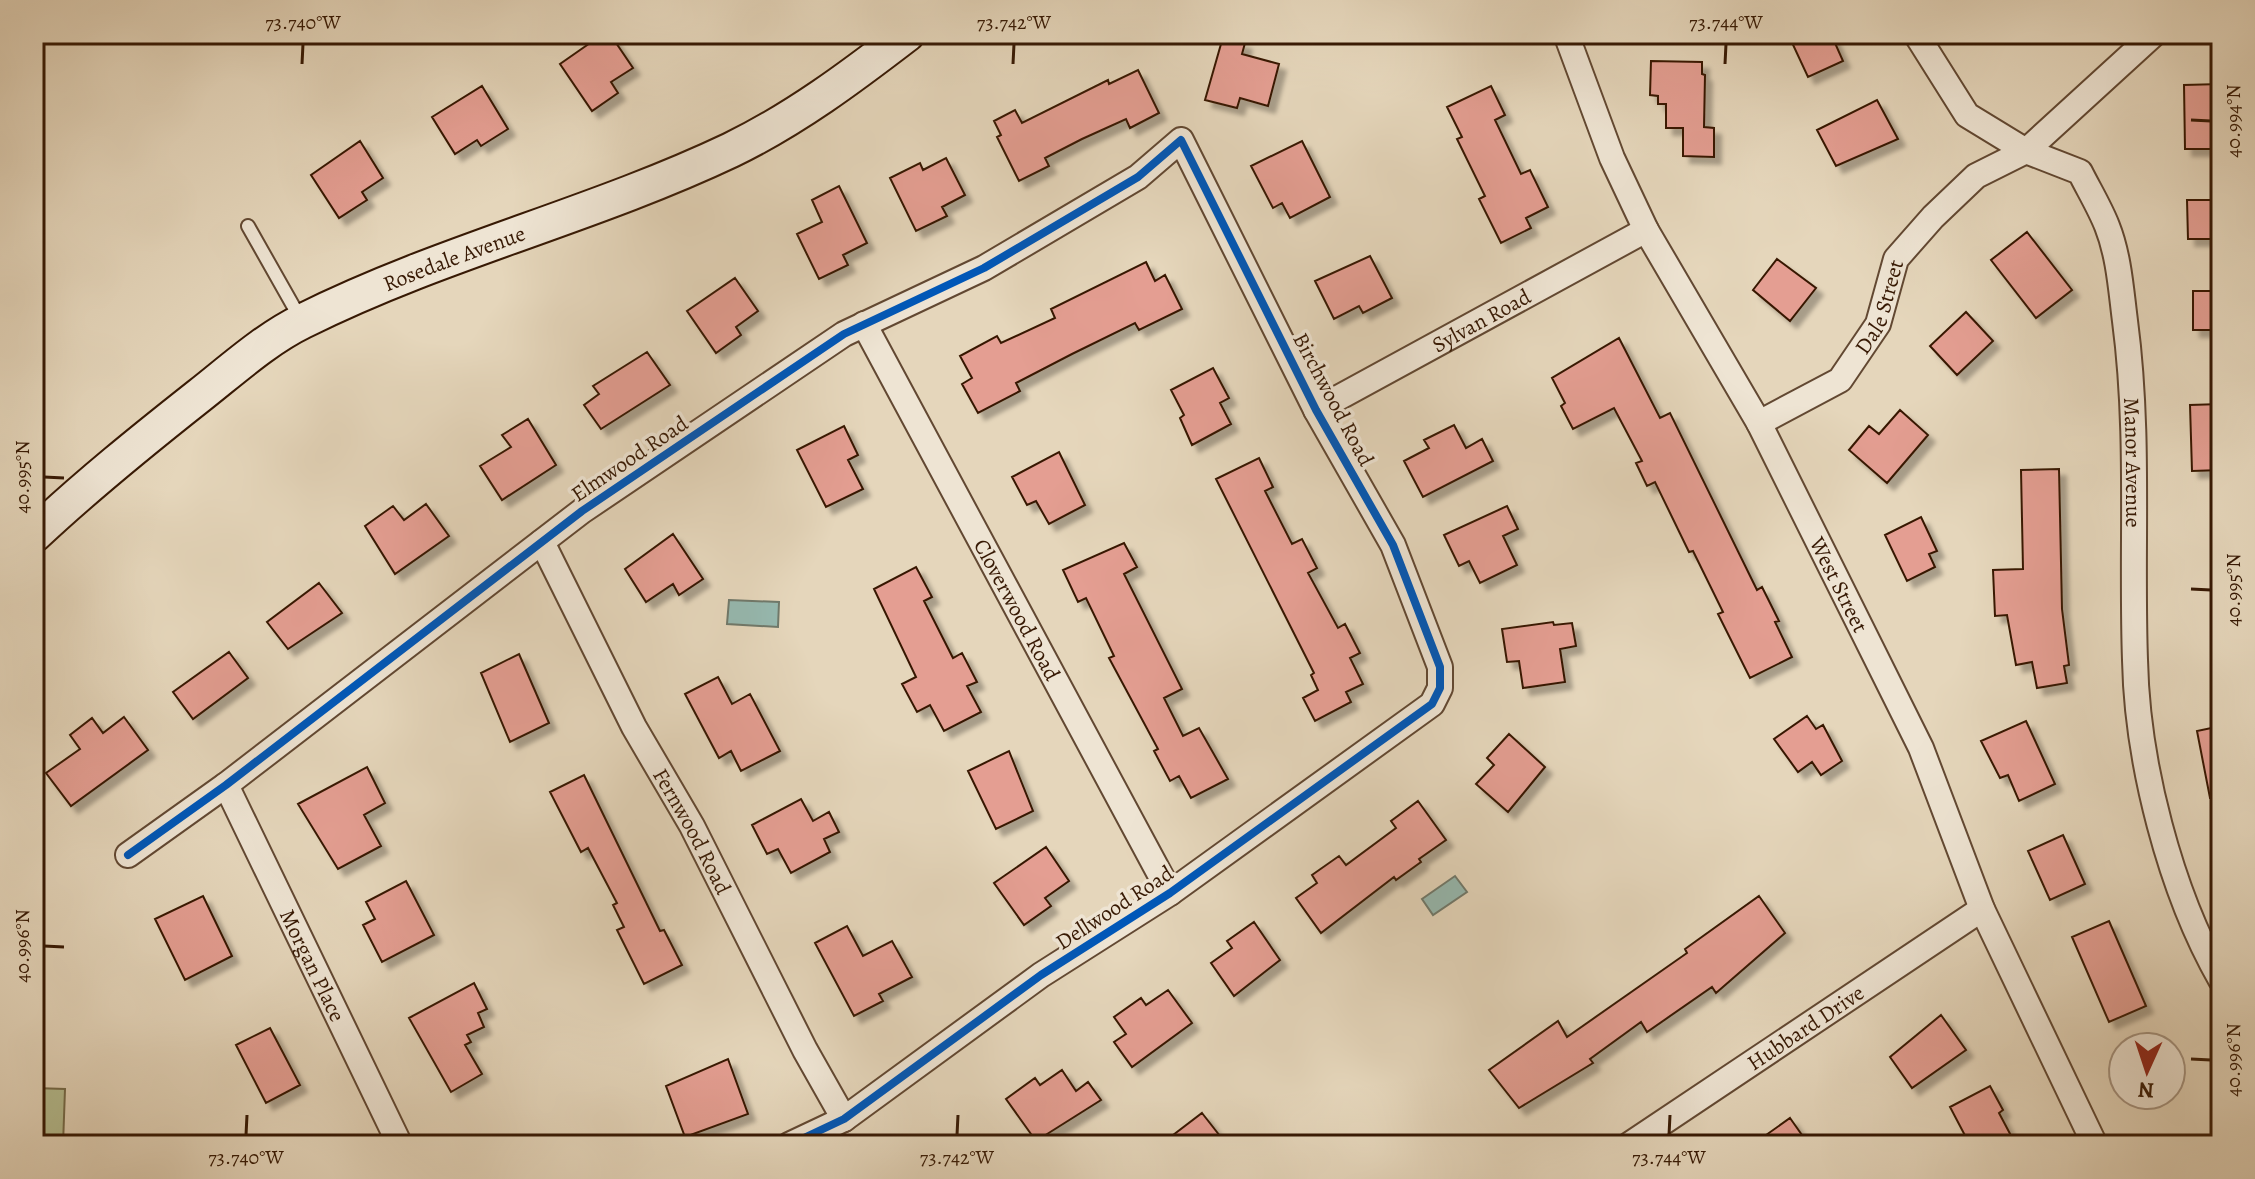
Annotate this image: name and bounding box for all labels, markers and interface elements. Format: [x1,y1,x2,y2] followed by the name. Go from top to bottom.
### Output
[265,9,341,36] text: 73.740°W
[977,9,1052,36] text: 73.742°W
[1689,9,1763,36] text: 73.744°W
[2220,84,2247,158] text: 40.994°N
[379,219,529,299] street label: Rosedale Avenue
[1848,256,1911,360] street label: Dale Street
[1427,282,1536,360] street label: Sylvan Road
[1285,328,1381,472] street label: Birchwood Road
[2116,397,2148,528] street label: Manor Avenue
[565,408,694,509] street label: Elmwood Road
[9,440,36,514] text: 40.995°N
[1802,531,1875,638] street label: West Street
[966,534,1067,686] street label: Cloverwood Road
[2220,553,2247,627] text: 40.995°N
[645,763,738,900] street label: Fernwood Road
[1050,858,1180,957] street label: Dellwood Road
[272,904,352,1027] street label: Morgan Place
[9,909,36,983] text: 40.996°N
[1741,978,1870,1078] street label: Hubbard Drive
[2220,1023,2247,1097] text: 40.996°N
[2107,1031,2187,1111] north arrow
[2137,1075,2155,1105] text: N
[208,1144,284,1171] text: 73.740°W
[920,1144,995,1171] text: 73.742°W
[1632,1144,1706,1171] text: 73.744°W

